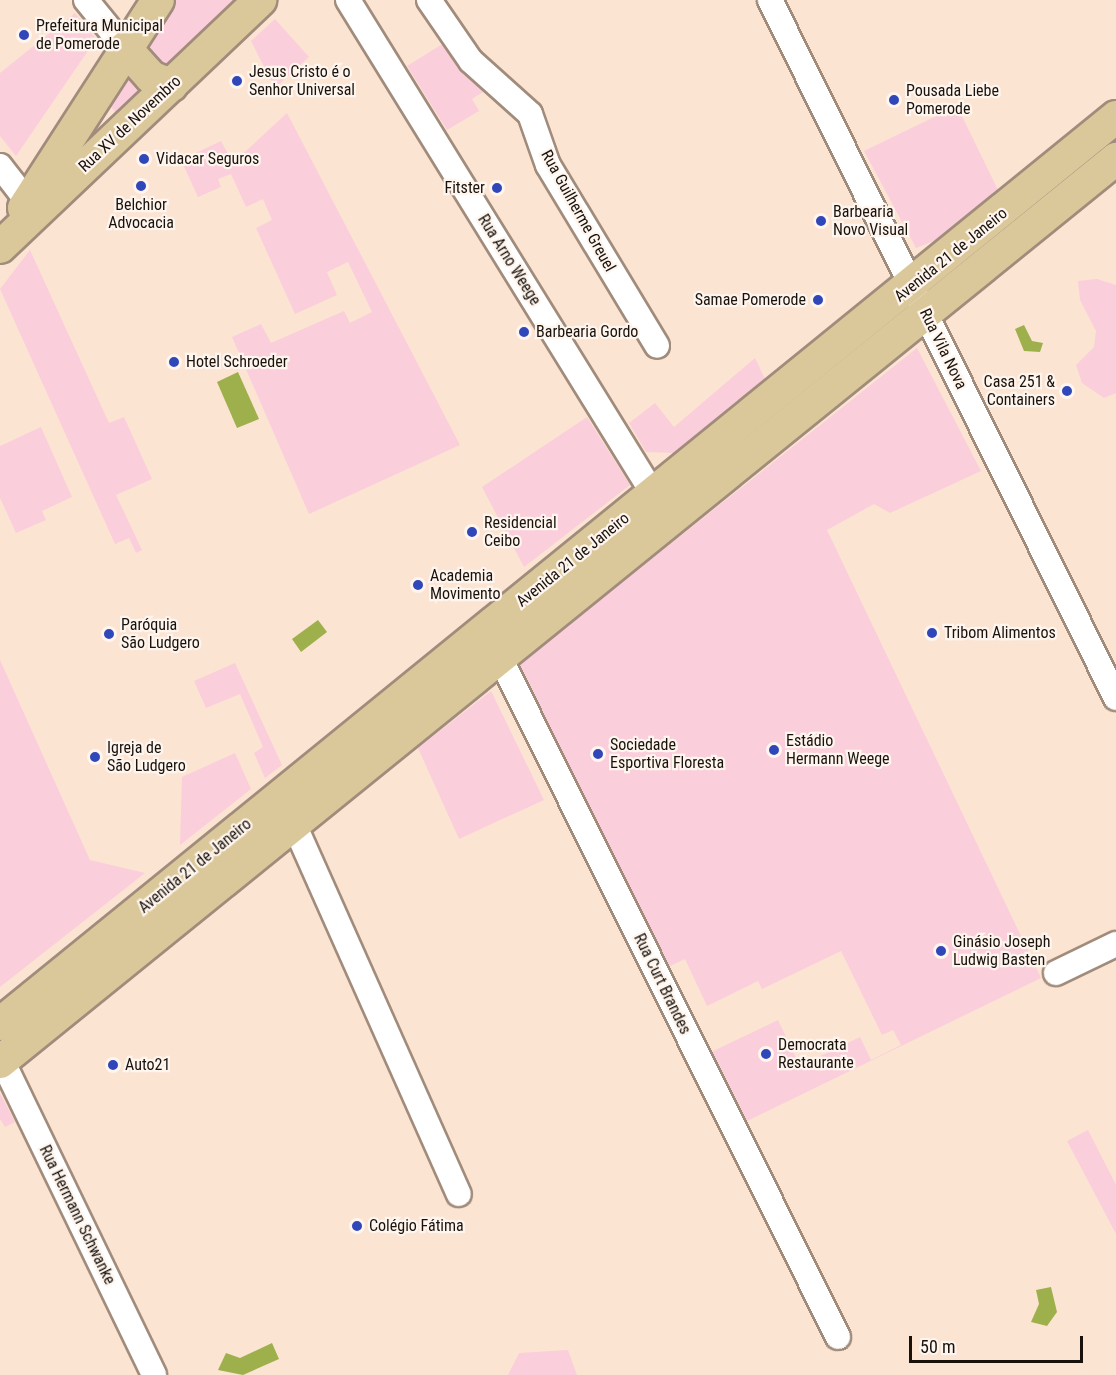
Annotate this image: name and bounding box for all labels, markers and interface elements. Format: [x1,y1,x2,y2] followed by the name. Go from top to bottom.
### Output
[36,16,163,54] place label: Prefeitura Municipal de Pomerode
[17,28,31,42] marker: Prefeitura Municipal de Pomerode
[249,62,355,100] place label: Jesus Cristo é o Senhor Universal
[75,72,185,176] street label: Rua XV de Novembro
[230,74,244,88] marker: Jesus Cristo é o Senhor Universal
[906,81,999,119] place label: Pousada Liebe Pomerode
[887,93,901,107] marker: Pousada Liebe Pomerode
[537,147,619,275] street label: Rua Guilherme Greuel
[156,149,259,169] place label: Vidacar Seguros
[137,152,151,166] marker: Vidacar Seguros
[444,178,485,198] place label: Fitster
[134,179,148,193] marker: Belchior Advocacia
[490,181,504,195] marker: Fitster
[108,195,174,233] place label: Belchior Advocacia
[833,202,908,240] place label: Barbearia Novo Visual
[891,204,1011,306] street label: Avenida 21 de Janeiro
[473,211,545,309] street label: Rua Arno Weege
[814,214,828,228] marker: Barbearia Novo Visual
[695,290,806,310] place label: Samae Pomerode
[811,293,825,307] marker: Samae Pomerode
[915,306,971,392] street label: Rua Vila Nova
[536,322,638,342] place label: Barbearia Gordo
[517,325,531,339] marker: Barbearia Gordo
[186,352,288,372] place label: Hotel Schroeder
[167,355,181,369] marker: Hotel Schroeder
[984,372,1055,410] place label: Casa 251 & Containers
[1060,384,1074,398] marker: Casa 251 & Containers
[513,509,633,611] street label: Avenida 21 de Janeiro
[484,513,557,551] place label: Residencial Ceibo
[465,525,479,539] marker: Residencial Ceibo
[430,566,500,604] place label: Academia Movimento
[411,578,425,592] marker: Academia Movimento
[121,615,200,653] place label: Paróquia São Ludgero
[944,623,1056,643] place label: Tribom Alimentos
[925,626,939,640] marker: Tribom Alimentos
[102,627,116,641] marker: Paróquia São Ludgero
[786,731,890,769] place label: Estádio Hermann Weege
[610,735,724,773] place label: Sociedade Esportiva Floresta
[107,738,186,776] place label: Igreja de São Ludgero
[767,743,781,757] marker: Estádio Hermann Weege
[591,747,605,761] marker: Sociedade Esportiva Floresta
[88,750,102,764] marker: Igreja de São Ludgero
[135,815,255,917] street label: Avenida 21 de Janeiro
[629,931,695,1037] street label: Rua Curt Brandes
[953,932,1050,970] place label: Ginásio Joseph Ludwig Basten
[934,944,948,958] marker: Ginásio Joseph Ludwig Basten
[778,1035,854,1073] place label: Democrata Restaurante
[759,1047,773,1061] marker: Democrata Restaurante
[125,1055,170,1075] place label: Auto21
[106,1058,120,1072] marker: Auto21
[35,1142,119,1288] street label: Rua Hermann Schwanke
[369,1216,464,1236] place label: Colégio Fátima
[350,1219,364,1233] marker: Colégio Fátima
[912,1324,1086,1362] scale bar
[920,1336,955,1357] text: 50 m

